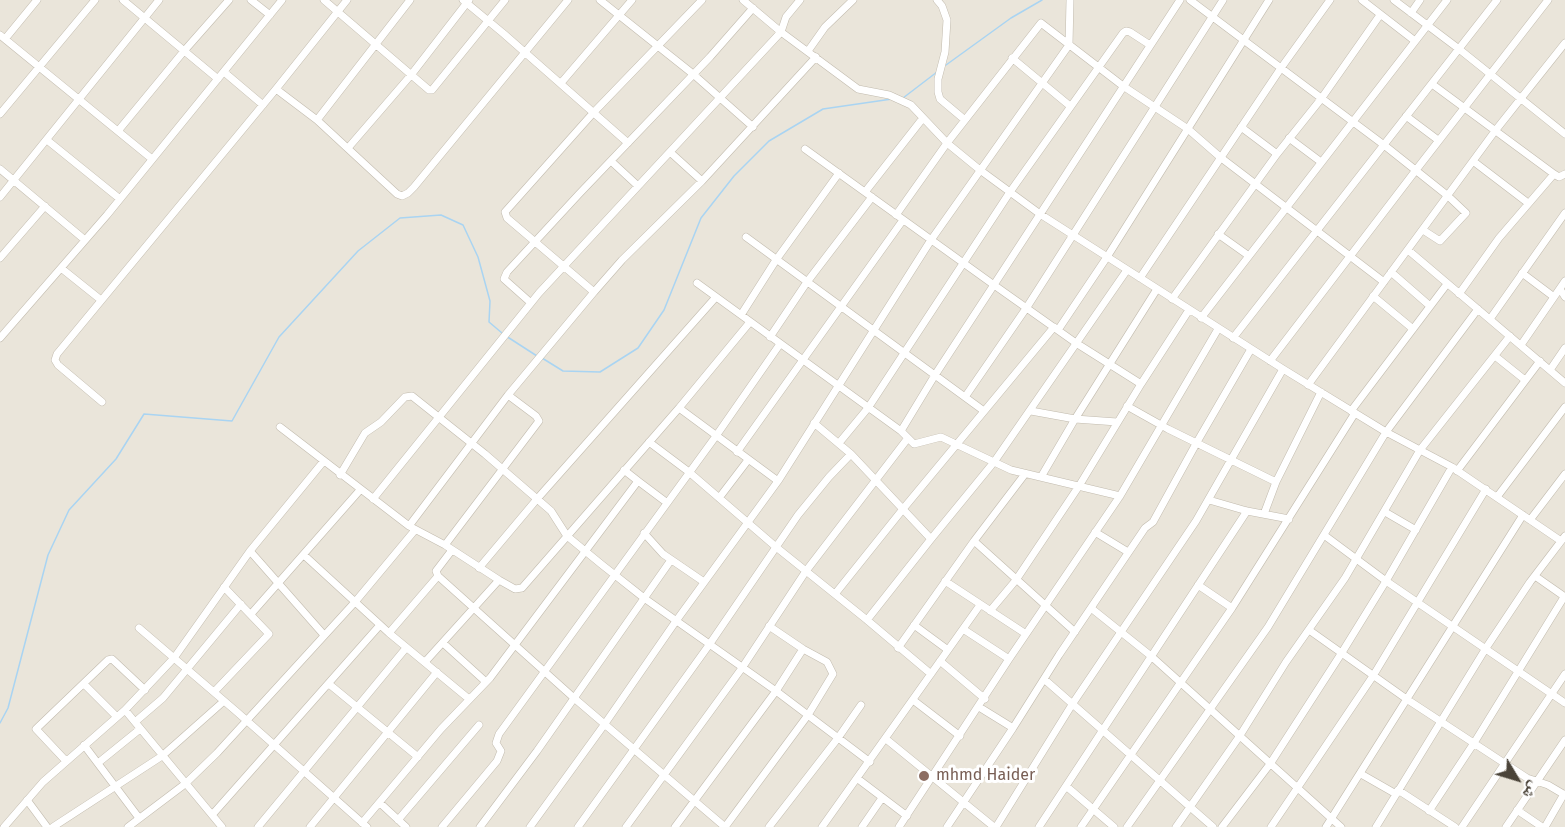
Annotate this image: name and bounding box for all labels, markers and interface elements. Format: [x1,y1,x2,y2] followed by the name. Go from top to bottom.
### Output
[1487,749,1547,809] north arrow
[936,766,1035,786] place label: mhmd Haider
[917,769,931,783] marker: mhmd Haider
[1519,778,1544,803] text: ش

